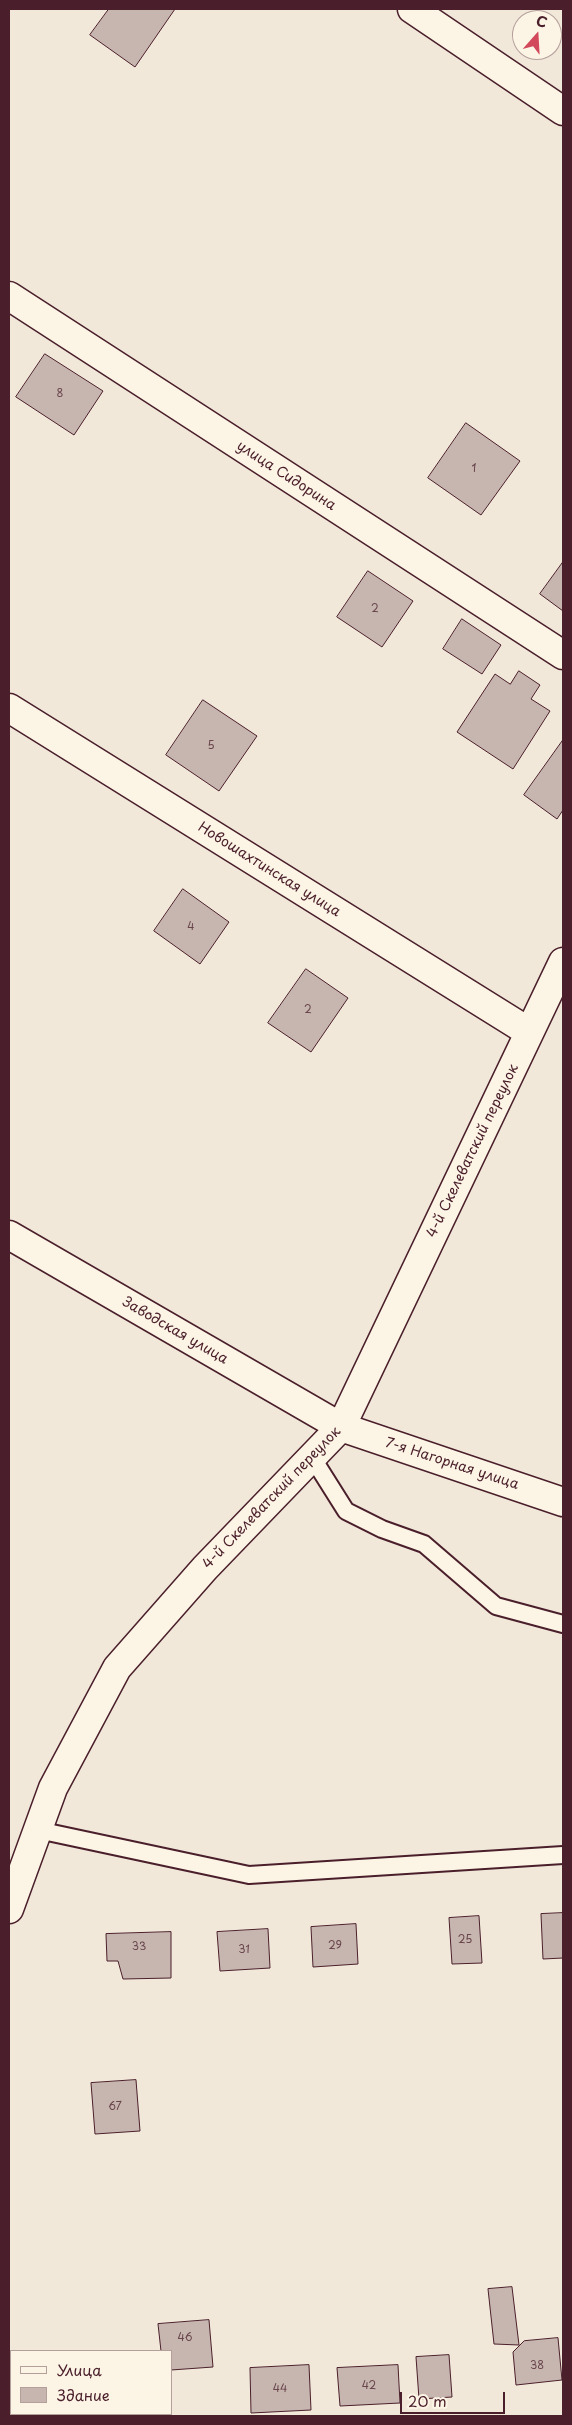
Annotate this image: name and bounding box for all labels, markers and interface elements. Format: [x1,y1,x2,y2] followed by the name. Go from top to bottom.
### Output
[512,10,562,60] north arrow
[533,10,550,33] text: С
[57,387,63,401] house number: 8
[233,438,339,514] street label: улица Сидорина
[472,462,476,476] house number: 1
[371,602,379,616] house number: 2
[207,739,215,753] house number: 5
[195,819,343,921] street label: Новошахтинская улица
[187,920,195,934] house number: 4
[304,1003,312,1017] house number: 2
[424,1061,522,1241] street label: 4-й Скелеватский переулок
[119,1294,231,1368] street label: Заводская улица
[200,1423,344,1573] street label: 4-й Скелеватский переулок
[383,1435,521,1493] street label: 7-я Нагорная улица
[458,1933,472,1947] house number: 25
[328,1939,342,1953] house number: 29
[132,1940,146,1954] house number: 33
[238,1943,250,1957] house number: 31
[108,2100,122,2114] house number: 67
[178,2331,192,2345] house number: 46
[10,2350,172,2415] legend
[57,2358,102,2381] text: Улица
[530,2359,544,2373] house number: 38
[362,2379,376,2393] house number: 42
[273,2382,287,2396] house number: 44
[402,2382,507,2414] scale bar
[57,2383,110,2406] text: Здание
[408,2389,447,2412] text: 20 m

